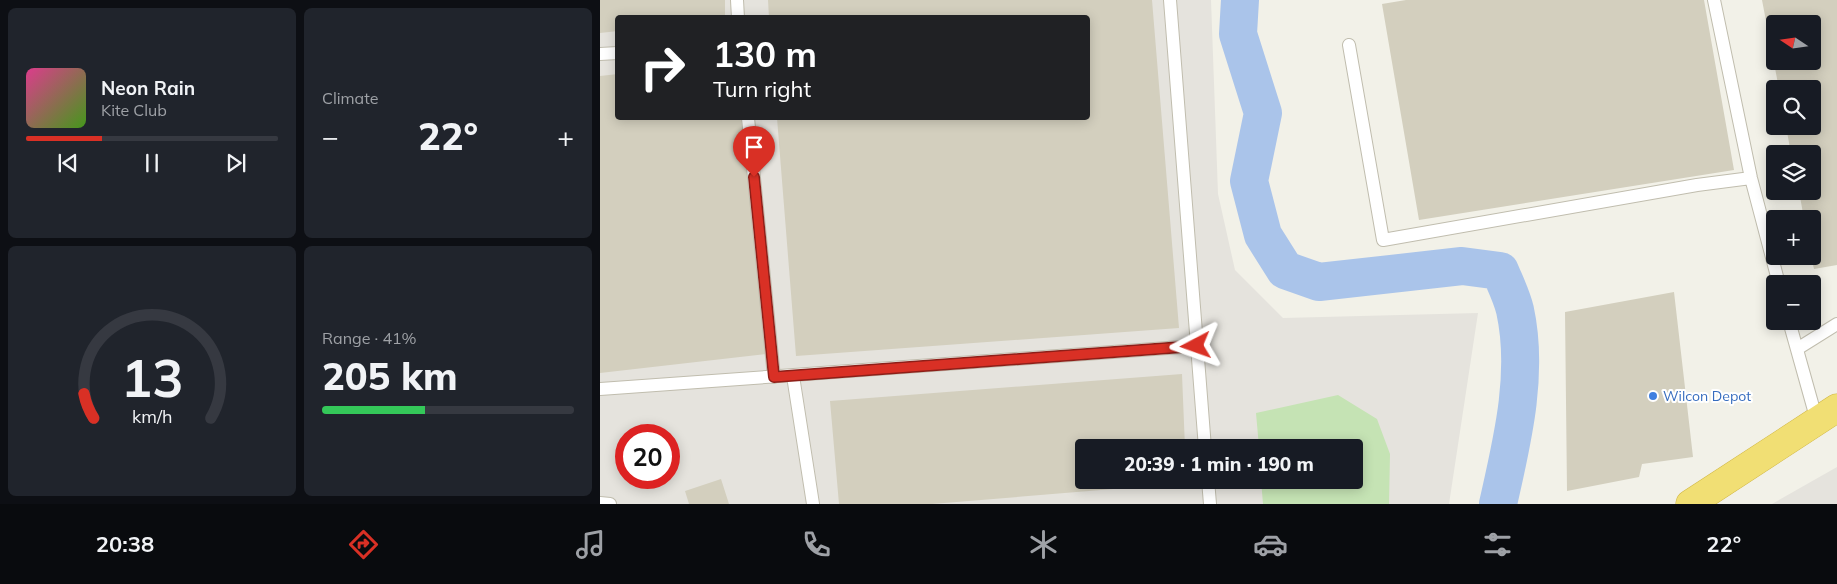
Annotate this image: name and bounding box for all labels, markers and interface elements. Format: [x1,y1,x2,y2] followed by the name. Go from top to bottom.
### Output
[1766,15,1821,70] north arrow
[1766,15,1821,330] map controls
[713,32,817,76] text: 130 m
[630,35,695,100] icon: right
[713,75,811,103] text: Turn right
[101,76,195,100] text: Neon Rain
[1766,80,1821,135] button: search
[322,88,378,108] text: Climate
[101,100,167,120] text: Kite Club
[418,112,478,160] text: 22°
[322,119,339,154] text: −
[557,119,574,154] text: +
[733,126,775,177] pin
[740,133,768,161] icon: arrive
[1766,145,1821,200] button: layers
[54,149,82,177] icon: previous
[138,149,166,177] icon: pause
[222,149,250,177] icon: next
[1766,210,1821,265] button: +
[1766,275,1821,330] button: −
[1169,319,1221,371] position arrow
[322,328,417,348] text: Range · 41%
[121,345,183,410] text: 13
[322,352,458,400] text: 205 km
[1663,387,1751,405] place label: Wilcon Depot
[1647,390,1659,402] marker: Wilcon Depot
[132,405,172,427] text: km/h
[615,424,680,489] speed limit sign: 20
[1124,452,1314,476] text: 20:39 · 1 min · 190 m
[346,527,381,562] icon: directions
[573,527,608,562] icon: music
[799,527,834,562] icon: phone
[1026,527,1061,562] icon: climate
[1253,527,1288,562] icon: car
[1480,527,1515,562] icon: filters
[96,530,154,558] text: 20:38
[1706,530,1741,558] text: 22°

